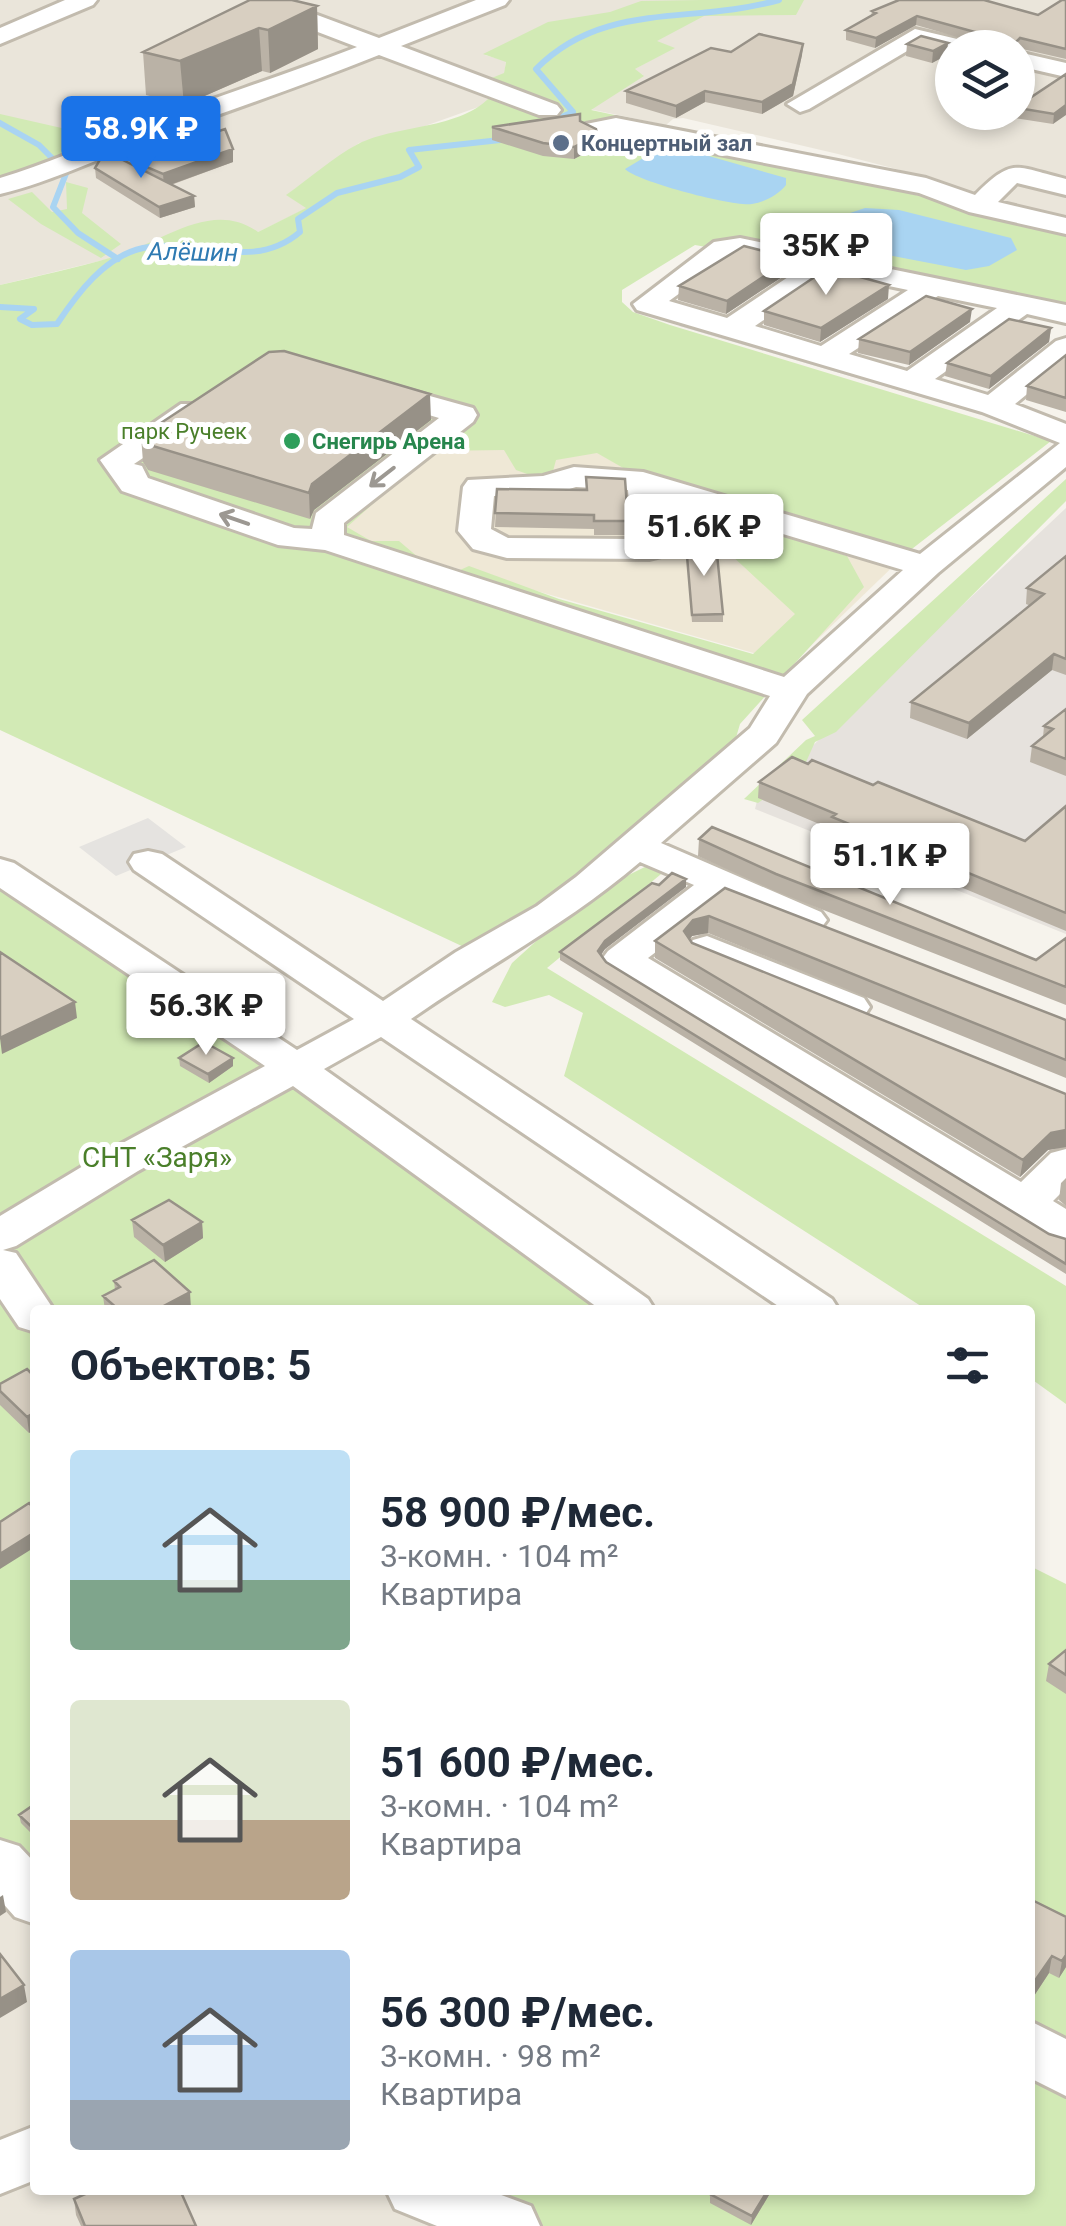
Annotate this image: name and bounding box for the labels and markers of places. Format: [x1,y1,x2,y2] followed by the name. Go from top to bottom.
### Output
[49,96,233,181] pin: 58.9K ₽
[581,131,752,156] place label: Концертный зал
[550,132,572,154] marker: Концертный зал
[756,213,896,298] pin: 35K ₽
[312,429,466,454] place label: Снегирь Арена
[281,430,303,452] marker: Снегирь Арена
[612,494,796,579] pin: 51.6K ₽
[798,823,982,908] pin: 51.1K ₽
[114,973,298,1058] pin: 56.3K ₽

